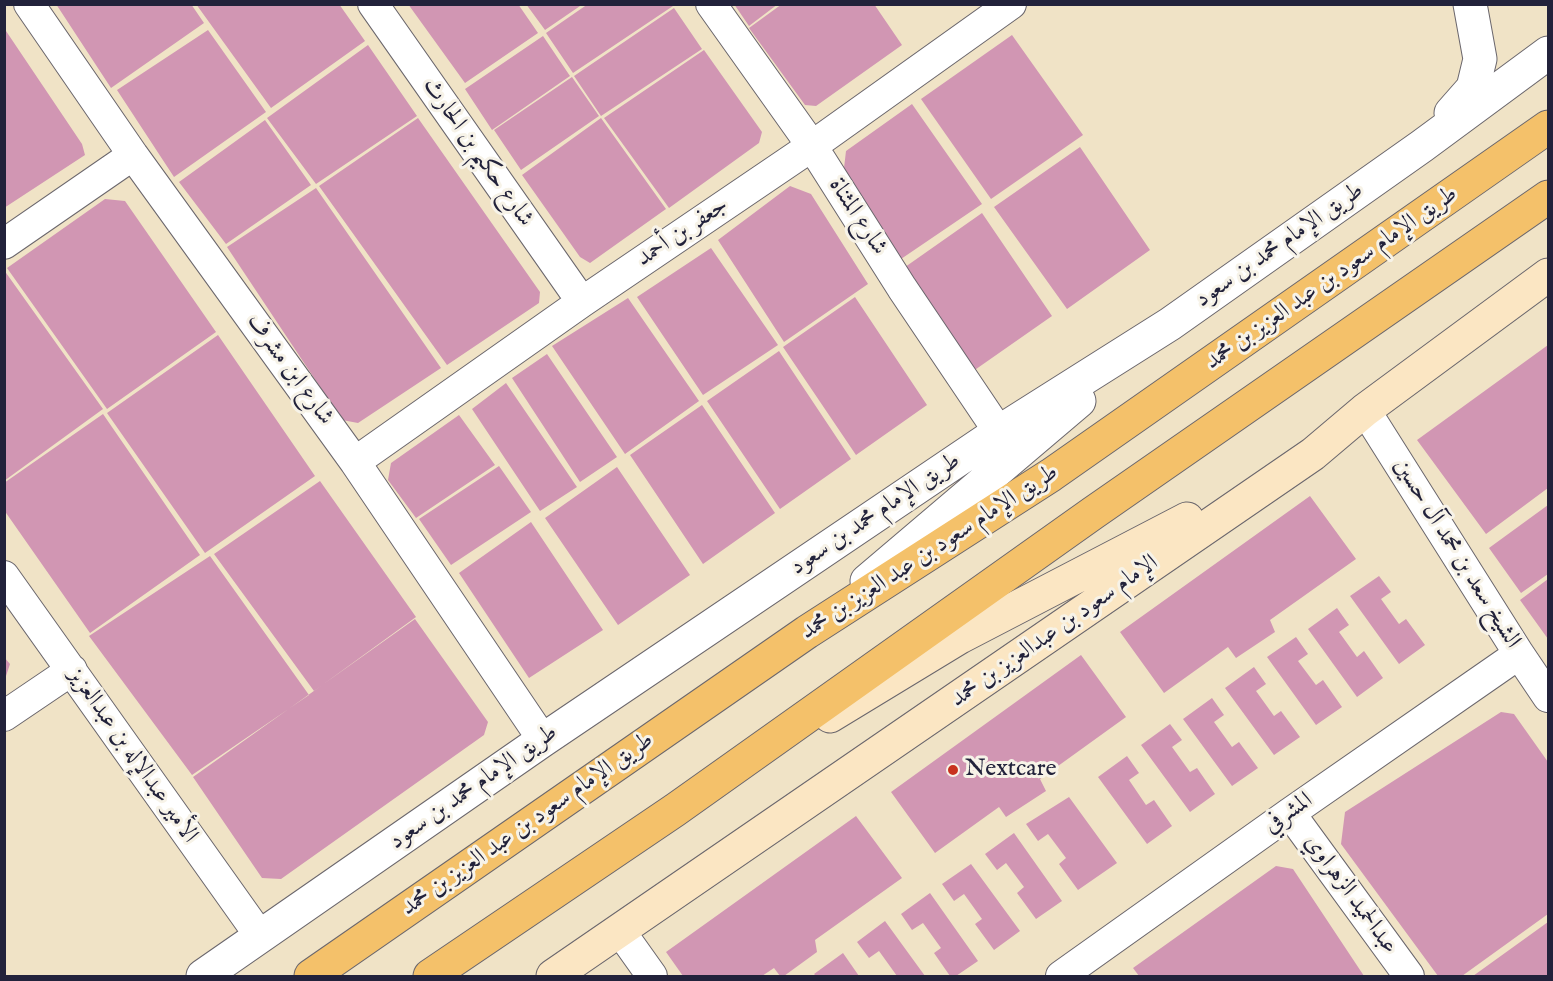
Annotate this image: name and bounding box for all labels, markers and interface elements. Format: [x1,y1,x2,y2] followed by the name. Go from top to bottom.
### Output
[415,73,539,233] street label: شارع حكيم بن الحارث
[821,173,893,261] street label: شارع المثناة
[1190,177,1370,315] street label: طريق الإمام محمد بن سعود
[1200,181,1464,377] street label: طريق الإمام سعود بن عبد العزيز بن محمد
[632,192,734,274] street label: جعفر بن أحمد
[239,309,339,431] street label: شارع ابن مشرف
[785,447,967,583] street label: طريق الإمام محمد بن سعود
[1386,454,1526,654] street label: الشيخ سعد بن محمد آل حسين
[796,459,1064,647] street label: طريق الإمام سعود بن عبد العزيز بن محمد
[946,549,1164,715] street label: الإمام سعود بن عبدالعزيز بن محمد
[61,663,203,849] street label: الأمير عبدالإله بن عبدالعزيز
[384,719,564,857] street label: طريق الإمام محمد بن سعود
[396,727,660,923] street label: طريق الإمام سعود بن عبد العزيز بن محمد
[965,756,1057,784] place label: Nextcare
[946,763,960,777] marker: Nextcare
[1259,787,1319,841] street label: المشرفي
[1297,829,1403,961] street label: عبدالحميد الزهراوي

